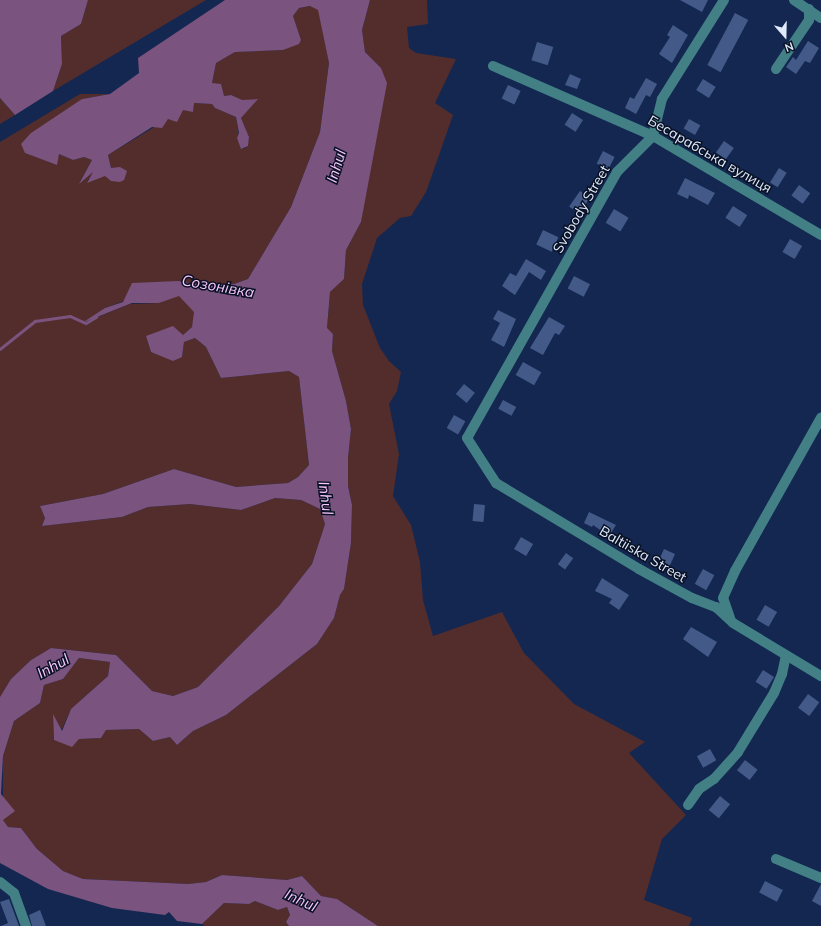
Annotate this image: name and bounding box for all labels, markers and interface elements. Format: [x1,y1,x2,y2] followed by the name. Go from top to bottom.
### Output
[765,16,805,56] north arrow
[783,39,795,55] text: N
[645,112,775,196] street label: Бесарабська вулиця
[322,147,350,185] water label: Inhul
[549,162,613,256] street label: Svobody Street
[180,271,256,301] water label: Созонівка
[315,480,337,516] water label: Inhul
[597,522,689,586] street label: Baltiiska Street
[34,650,72,682] water label: Inhul
[282,885,320,915] water label: Inhul

